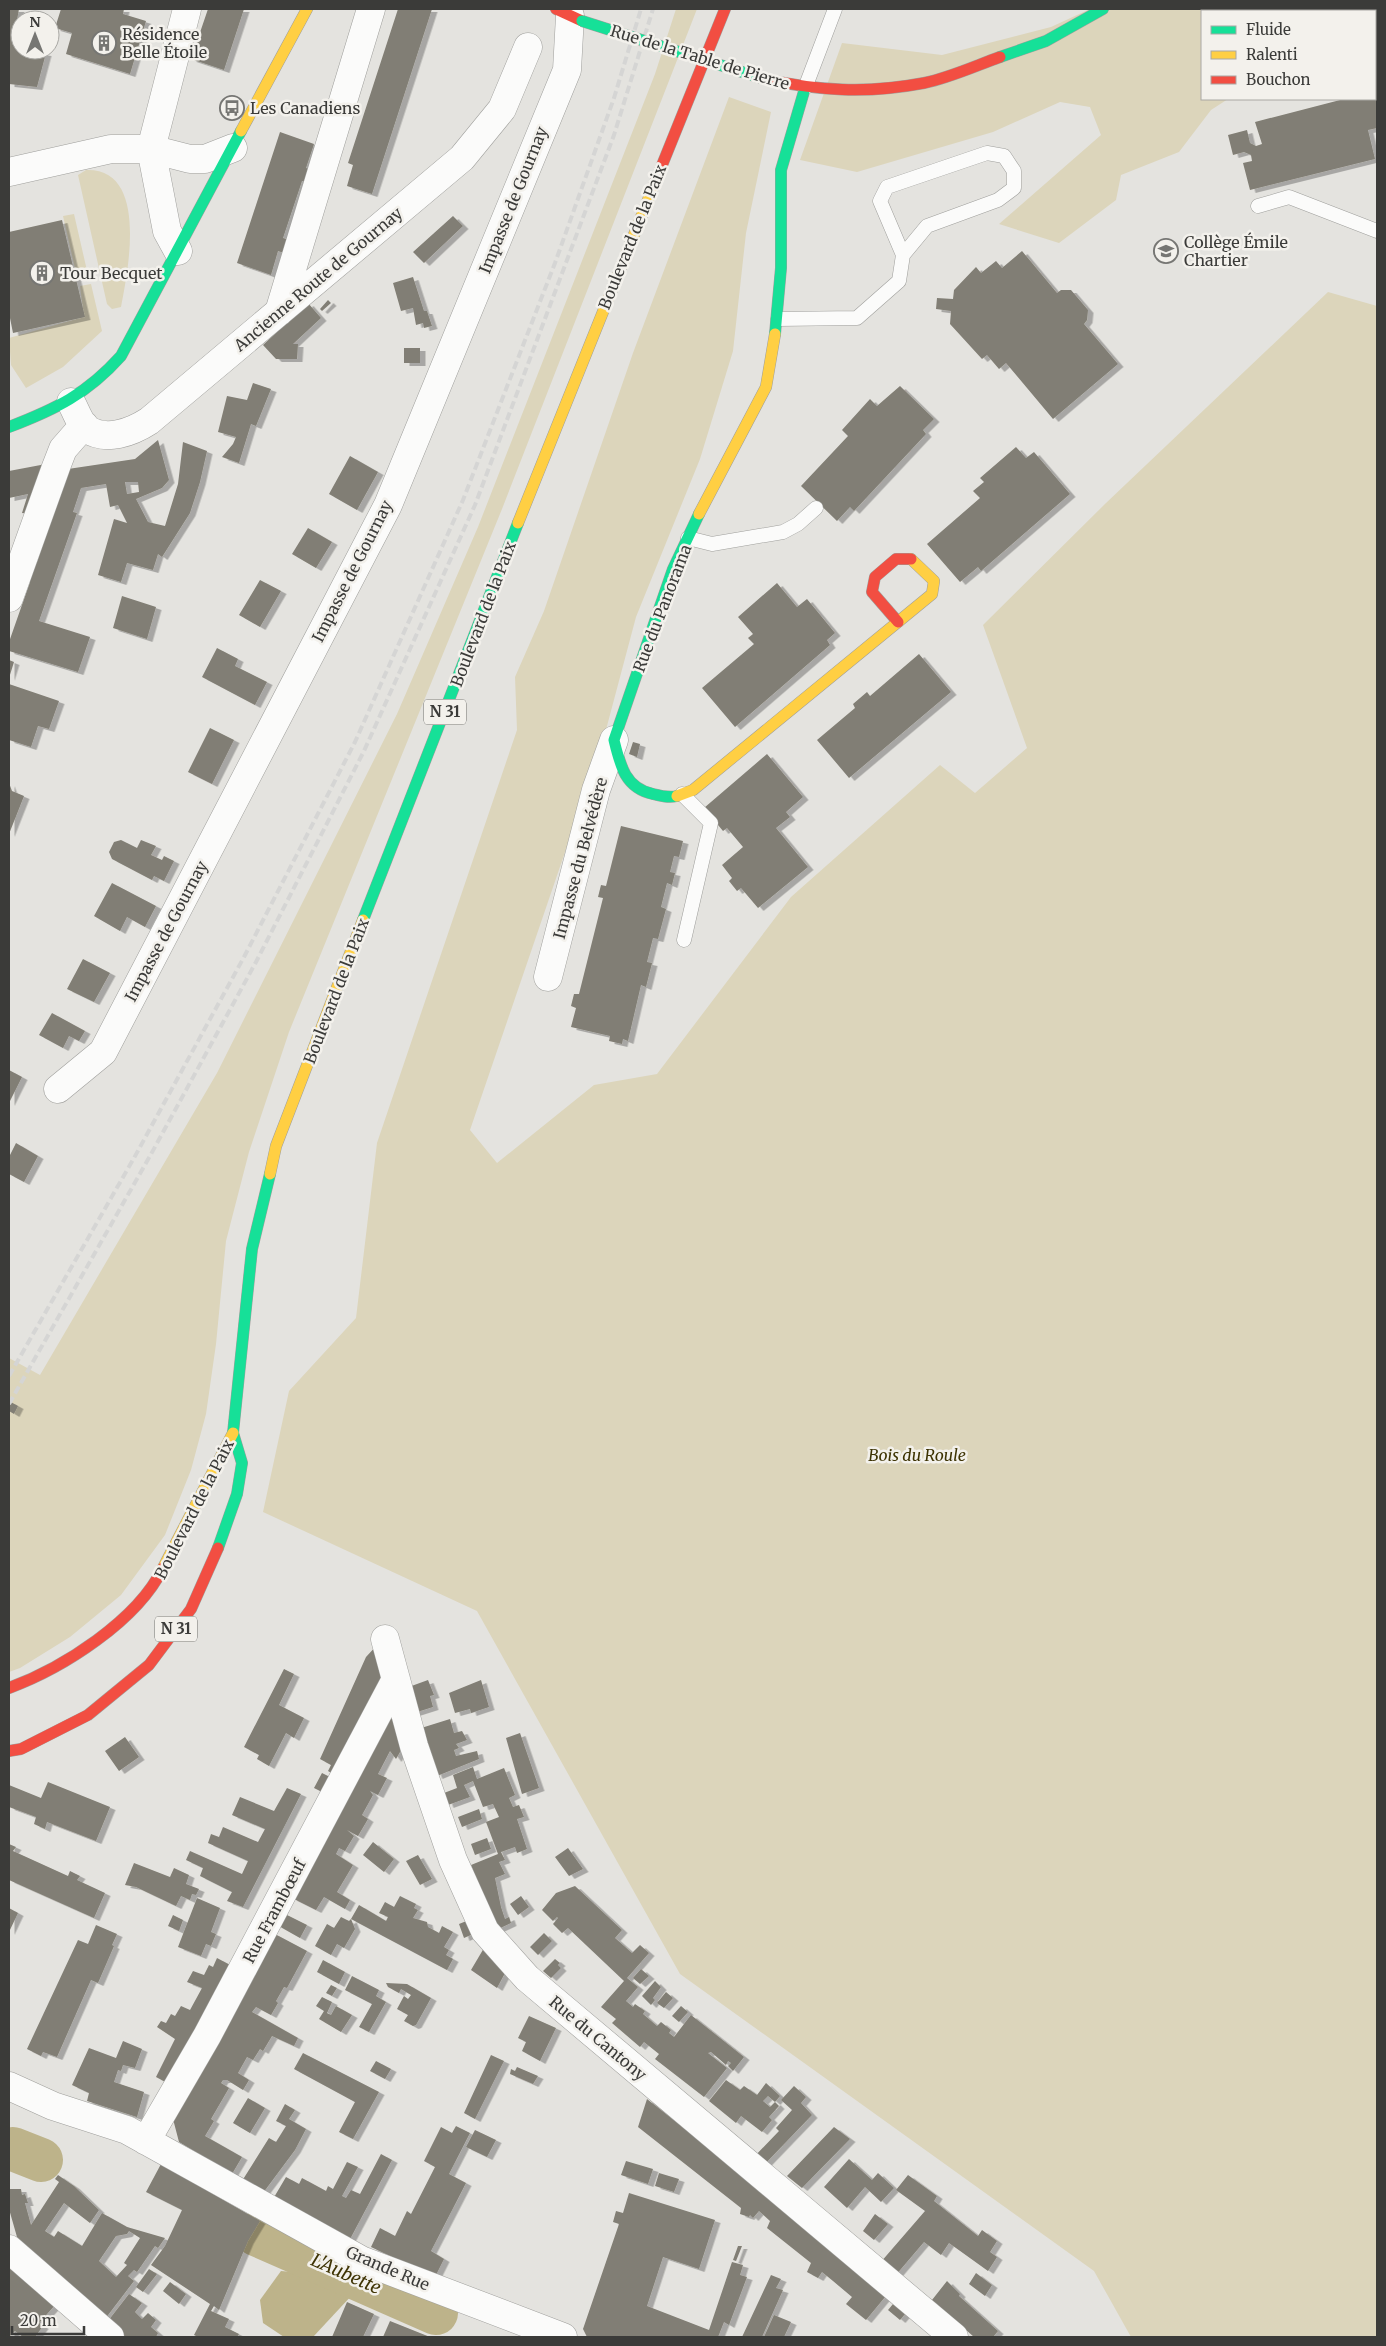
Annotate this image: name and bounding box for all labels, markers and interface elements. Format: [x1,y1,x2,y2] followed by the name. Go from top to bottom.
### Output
[10,10,60,60] north arrow
[1201,10,1376,100] legend
[29,13,41,31] text: N
[608,20,792,94] street label: Rue de la Table de Pierre
[1246,20,1291,39] text: Fluide
[122,24,207,62] place label: Résidence Belle Étoile
[91,30,117,56] building icon: Résidence Belle Étoile
[1246,45,1298,64] text: Ralenti
[1246,70,1310,89] text: Bouchon
[219,95,245,121] bus stop icon: Les Canadiens
[250,98,360,118] place label: Les Canadiens
[474,123,552,276] street label: Impasse de Gournay
[594,161,670,312] street label: Boulevard de la Paix
[229,202,407,356] street label: Ancienne Route de Gournay
[1184,232,1288,270] place label: Collège Émile Chartier
[1153,238,1179,264] school or university icon: Collège Émile Chartier
[29,260,55,286] building icon: Tour Becquet
[60,263,163,283] place label: Tour Becquet
[308,496,397,645] street label: Impasse de Gournay
[446,538,520,690] street label: Boulevard de la Paix
[628,541,696,675] street label: Rue du Panorama
[424,700,466,724] road number: N 31
[549,775,611,941] street label: Impasse du Belvédère
[120,857,212,1005] street label: Impasse de Gournay
[299,915,373,1067] street label: Boulevard de la Paix
[150,1435,238,1582] street label: Boulevard de la Paix
[868,1445,966,1465] park label: Bois du Roule
[155,1616,197,1642] road number: N 31
[238,1855,310,1966] street label: Rue Frambœuf
[545,1992,651,2085] street label: Rue du Cantony
[343,2241,433,2295] street label: Grande Rue
[308,2248,385,2299] water label: L'Aubette
[12,2304,85,2336] scale bar
[20,2311,57,2330] text: 20 m

